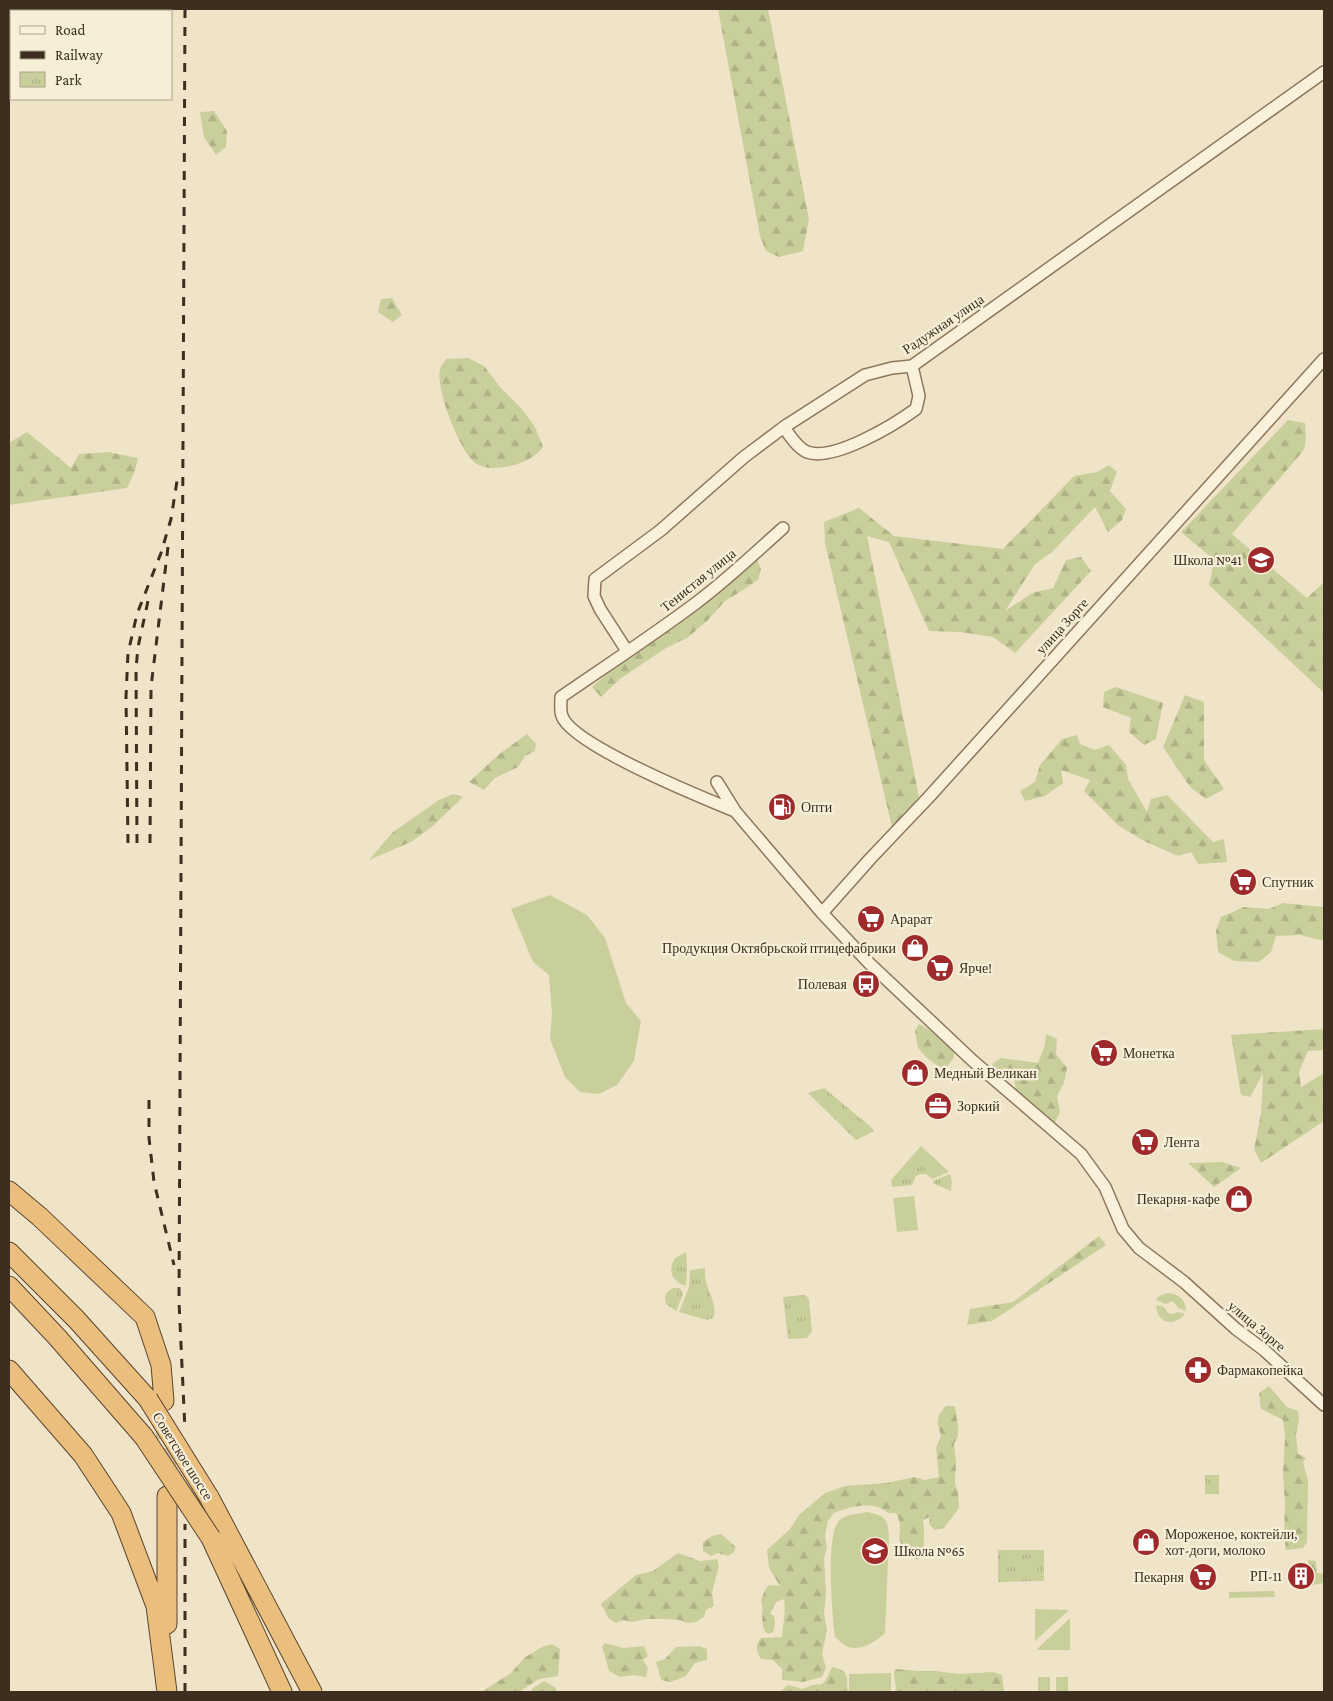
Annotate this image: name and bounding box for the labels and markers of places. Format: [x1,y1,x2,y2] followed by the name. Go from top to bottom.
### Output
[1246,545,1276,575] school or university icon: Школа №41
[1173,552,1242,568] place label: Школа №41
[767,792,797,822] fuel station icon: Опти
[801,799,833,815] place label: Опти
[1228,867,1258,897] supermarket icon: Спутник
[1262,874,1314,890] place label: Спутник
[856,904,886,934] supermarket icon: Арарат
[890,911,932,927] place label: Арарат
[900,933,930,963] shop icon: Продукция Октябрьской птицефабрики
[662,940,897,956] place label: Продукция Октябрьской птицефабрики
[925,953,955,983] supermarket icon: Ярче!
[959,960,992,976] place label: Ярче!
[851,969,881,999] bus stop icon: Полевая
[798,976,848,992] place label: Полевая
[1089,1038,1119,1068] supermarket icon: Монетка
[1123,1045,1176,1061] place label: Монетка
[900,1058,930,1088] shop icon: Медный Великан
[934,1065,1037,1081] place label: Медный Великан
[923,1091,953,1121] office icon: Зоркий
[957,1098,1000,1114] place label: Зоркий
[1130,1127,1160,1157] supermarket icon: Лента
[1164,1134,1200,1150] place label: Лента
[1224,1184,1254,1214] shop icon: Пекарня-кафе
[1137,1191,1220,1207] place label: Пекарня-кафе
[1183,1355,1213,1385] pharmacy icon: Фармакопейка
[1217,1362,1304,1378] place label: Фармакопейка
[1165,1526,1297,1558] place label: Мороженое, коктейли, хот-доги, молоко
[1131,1527,1161,1557] shop icon: Мороженое, коктейли, хот-доги, молоко
[860,1536,890,1566] school or university icon: Школа №65
[894,1543,965,1559] place label: Школа №65
[1286,1561,1316,1591] building icon: РП-11
[1188,1562,1218,1592] supermarket icon: Пекарня
[1250,1568,1282,1584] place label: РП-11
[1134,1569,1185,1585] place label: Пекарня

